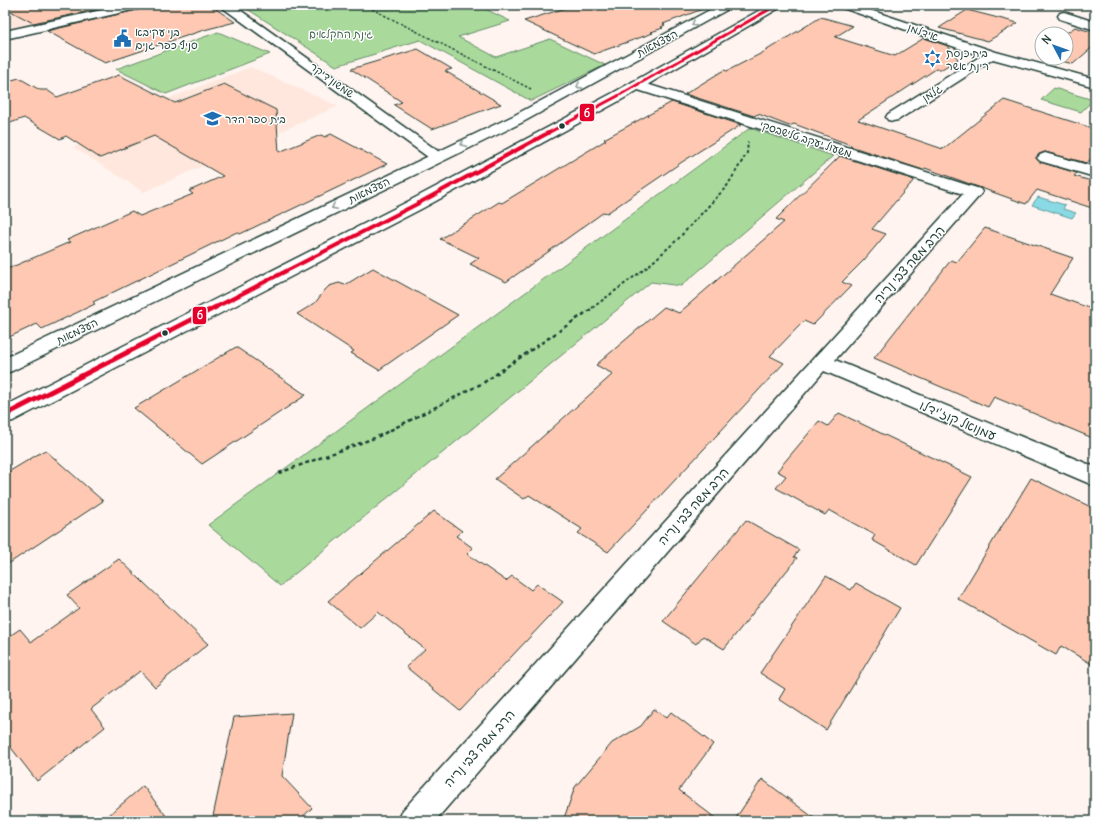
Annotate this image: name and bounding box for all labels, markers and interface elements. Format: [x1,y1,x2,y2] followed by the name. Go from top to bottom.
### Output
[690,19,698,26] one-way arrow
[906,20,940,44] street label: אידלמן
[135,25,198,52] place label: בני עקיבא סניף כפר גנים
[633,26,680,60] street label: העצמאות
[1034,26,1074,66] north arrow
[309,27,373,41] park label: גינת החקלאים
[112,28,132,48] public building icon: בני עקיבא סניף כפר גנים
[1039,32,1054,47] text: N
[946,46,989,73] place label: בית כנסת רינת אשר
[923,49,943,69] synagogue icon: בית כנסת רינת אשר
[307,59,357,101] street label: שמשון דיקר
[576,81,583,88] one-way arrow
[919,81,945,105] street label: גלמן
[579,103,595,122] line badge: 6
[584,106,590,120] text: 6
[202,109,222,129] school or university icon: בית ספר הדר
[225,112,286,126] place label: בית ספר הדר
[758,118,854,160] street label: משעול יעקב טלישבסקי
[557,121,567,131] unlabelled marker
[460,140,467,148] one-way arrow
[345,174,392,207] street label: העצמאות
[330,202,338,210] one-way arrow
[870,222,949,307] street label: הרב משה צבי נריה
[192,306,207,325] line badge: 6
[197,308,203,322] text: 6
[53,315,100,348] street label: העצמאות
[160,328,170,338] unlabelled marker
[917,397,999,444] street label: עמנואל קוז'ידלו
[654,464,733,549] street label: הרב משה צבי נריה
[440,706,519,791] street label: הרב משה צבי נריה

